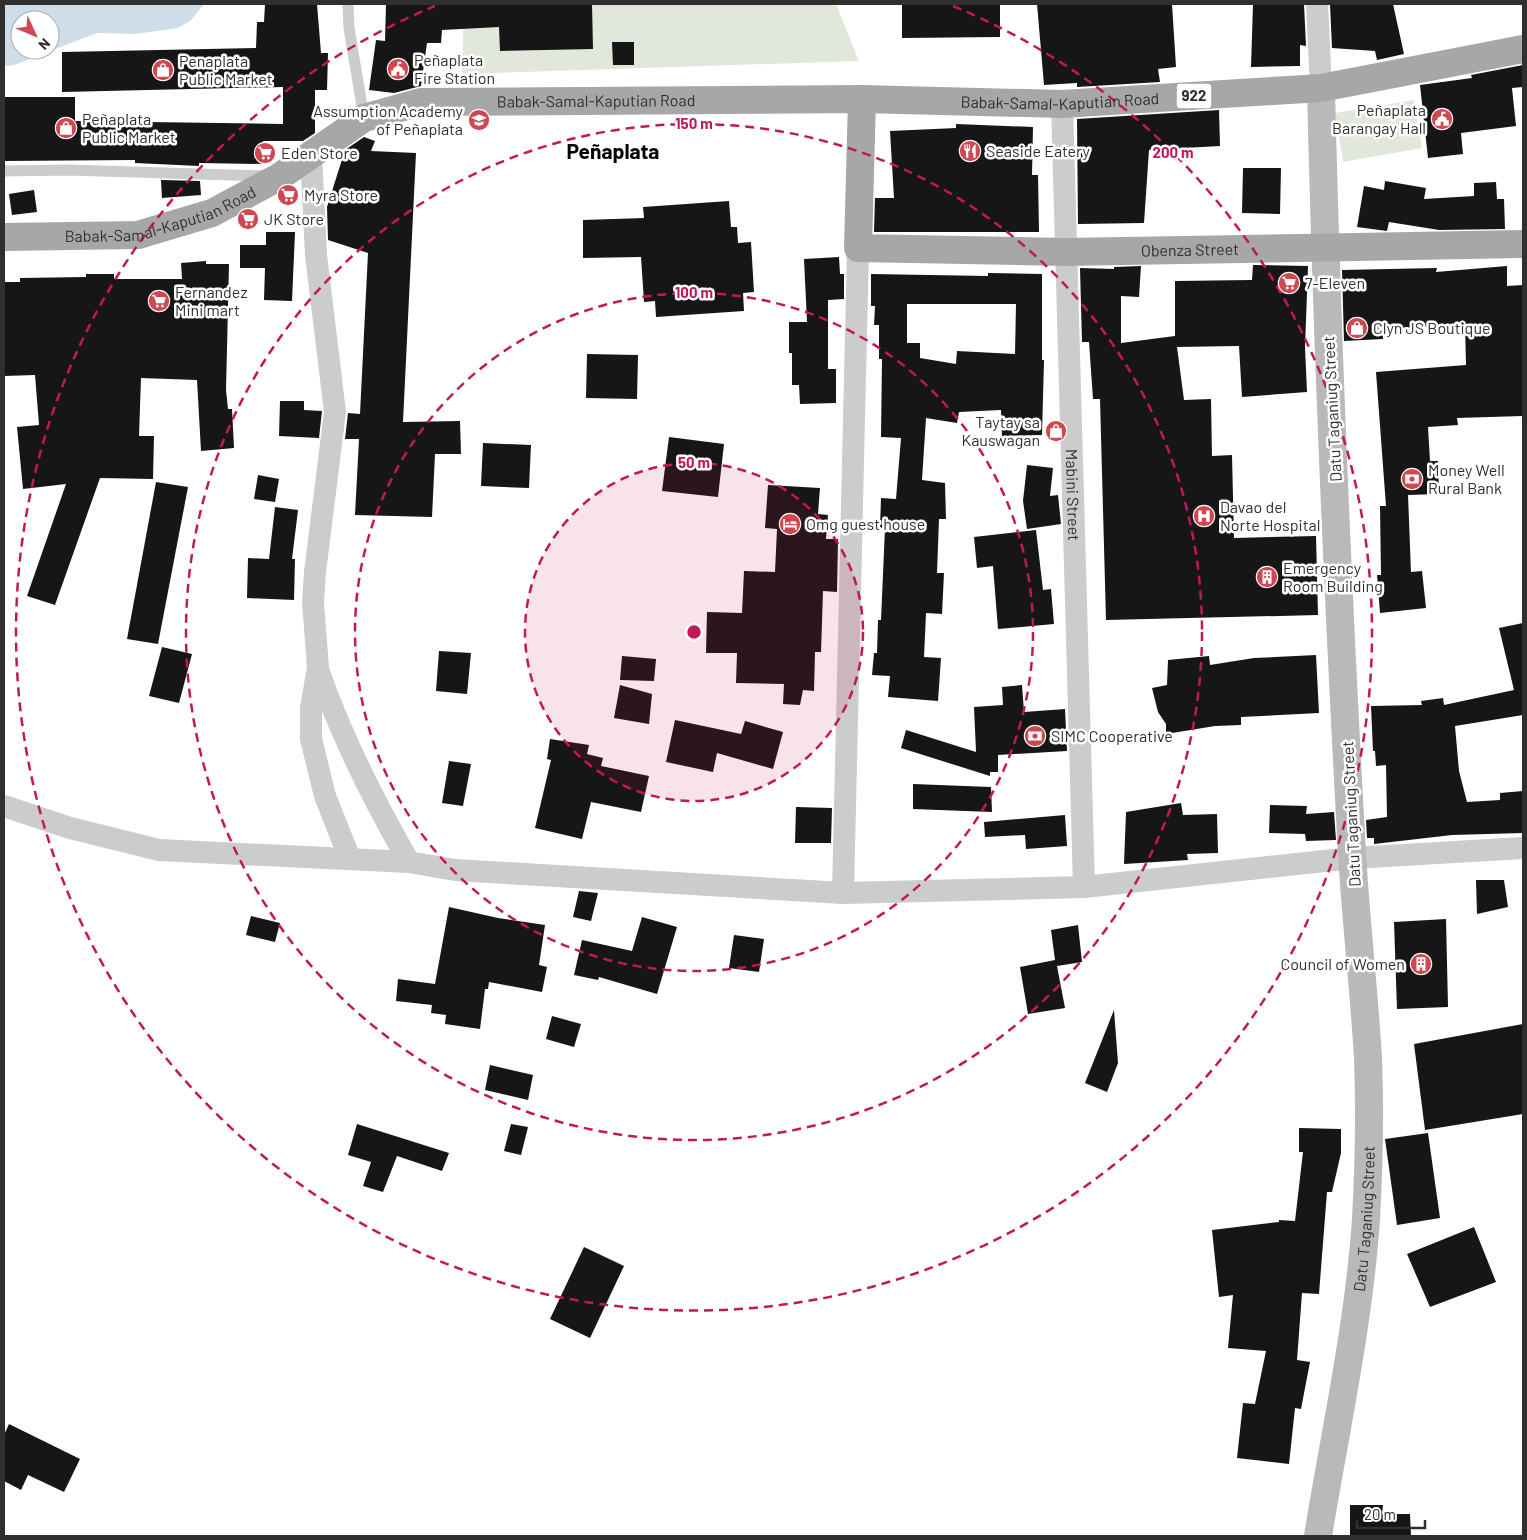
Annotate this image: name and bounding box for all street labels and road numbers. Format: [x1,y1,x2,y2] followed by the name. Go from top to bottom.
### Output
[1176,84,1212,108] road number: 922
[960,88,1160,113] street label: Babak-Samal-Kaputian Road
[497,90,695,110] street label: Babak-Samal-Kaputian Road
[64,181,259,245] street label: Babak-Samal-Kaputian Road
[1141,239,1239,260] street label: Obenza Street
[1318,336,1345,482] street label: Datu Taganiug Street
[1063,449,1084,541] street label: Mabini Street
[1337,741,1364,887] street label: Datu Taganiug Street
[1349,1146,1378,1293] street label: Datu Taganiug Street

